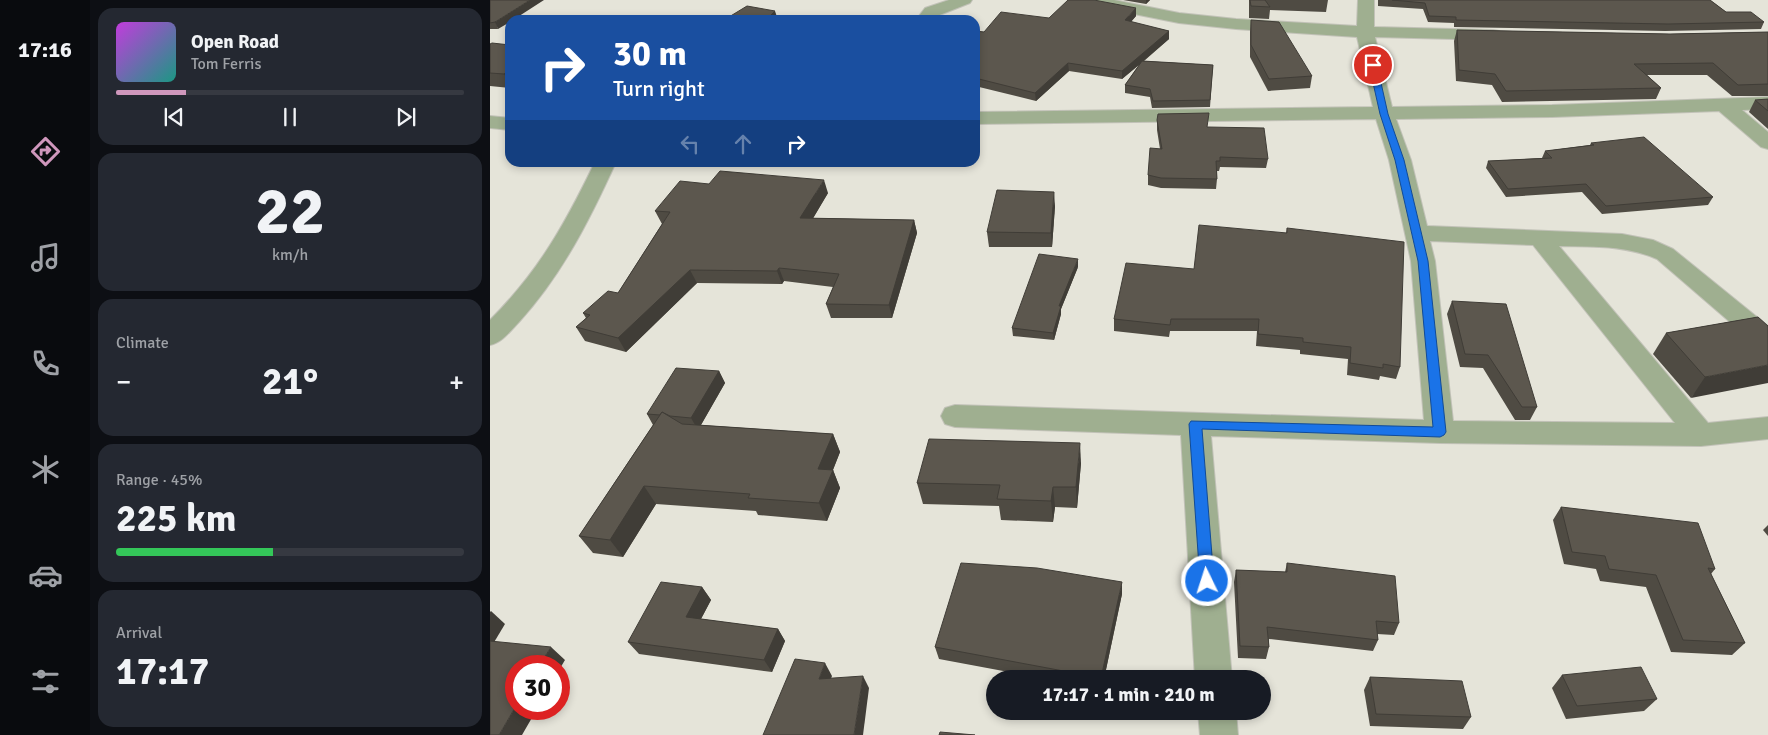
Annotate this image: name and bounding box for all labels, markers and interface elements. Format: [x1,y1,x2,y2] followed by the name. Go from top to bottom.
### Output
[191,30,279,54] text: Open Road
[613,32,687,75] text: 30 m
[530,35,595,100] icon: right
[18,36,72,63] text: 17:16
[1352,44,1394,86] pin
[1359,51,1387,79] icon: arrive
[191,54,261,74] text: Tom Ferris
[613,75,705,102] text: Turn right
[160,103,188,131] icon: previous
[276,103,304,131] icon: pause
[392,103,420,131] icon: next
[676,130,704,158] icon: left
[729,130,757,158] icon: ahead
[782,130,810,158] icon: right
[28,134,63,169] icon: directions
[255,172,325,252] text: 22
[28,240,63,275] icon: music
[272,245,308,265] text: km/h
[116,333,169,353] text: Climate
[28,346,63,381] icon: phone
[262,358,318,405] text: 21°
[116,365,131,399] text: −
[449,365,464,399] text: +
[28,452,63,487] icon: climate
[116,470,202,490] text: Range · 45%
[116,495,237,542] text: 225 km
[1180,554,1232,606] position arrow
[28,558,63,593] icon: car
[116,623,162,643] text: Arrival
[116,648,209,695] text: 17:17
[505,655,570,720] speed limit sign: 30
[28,664,63,699] icon: filters
[1042,683,1215,707] text: 17:17 · 1 min · 210 m

